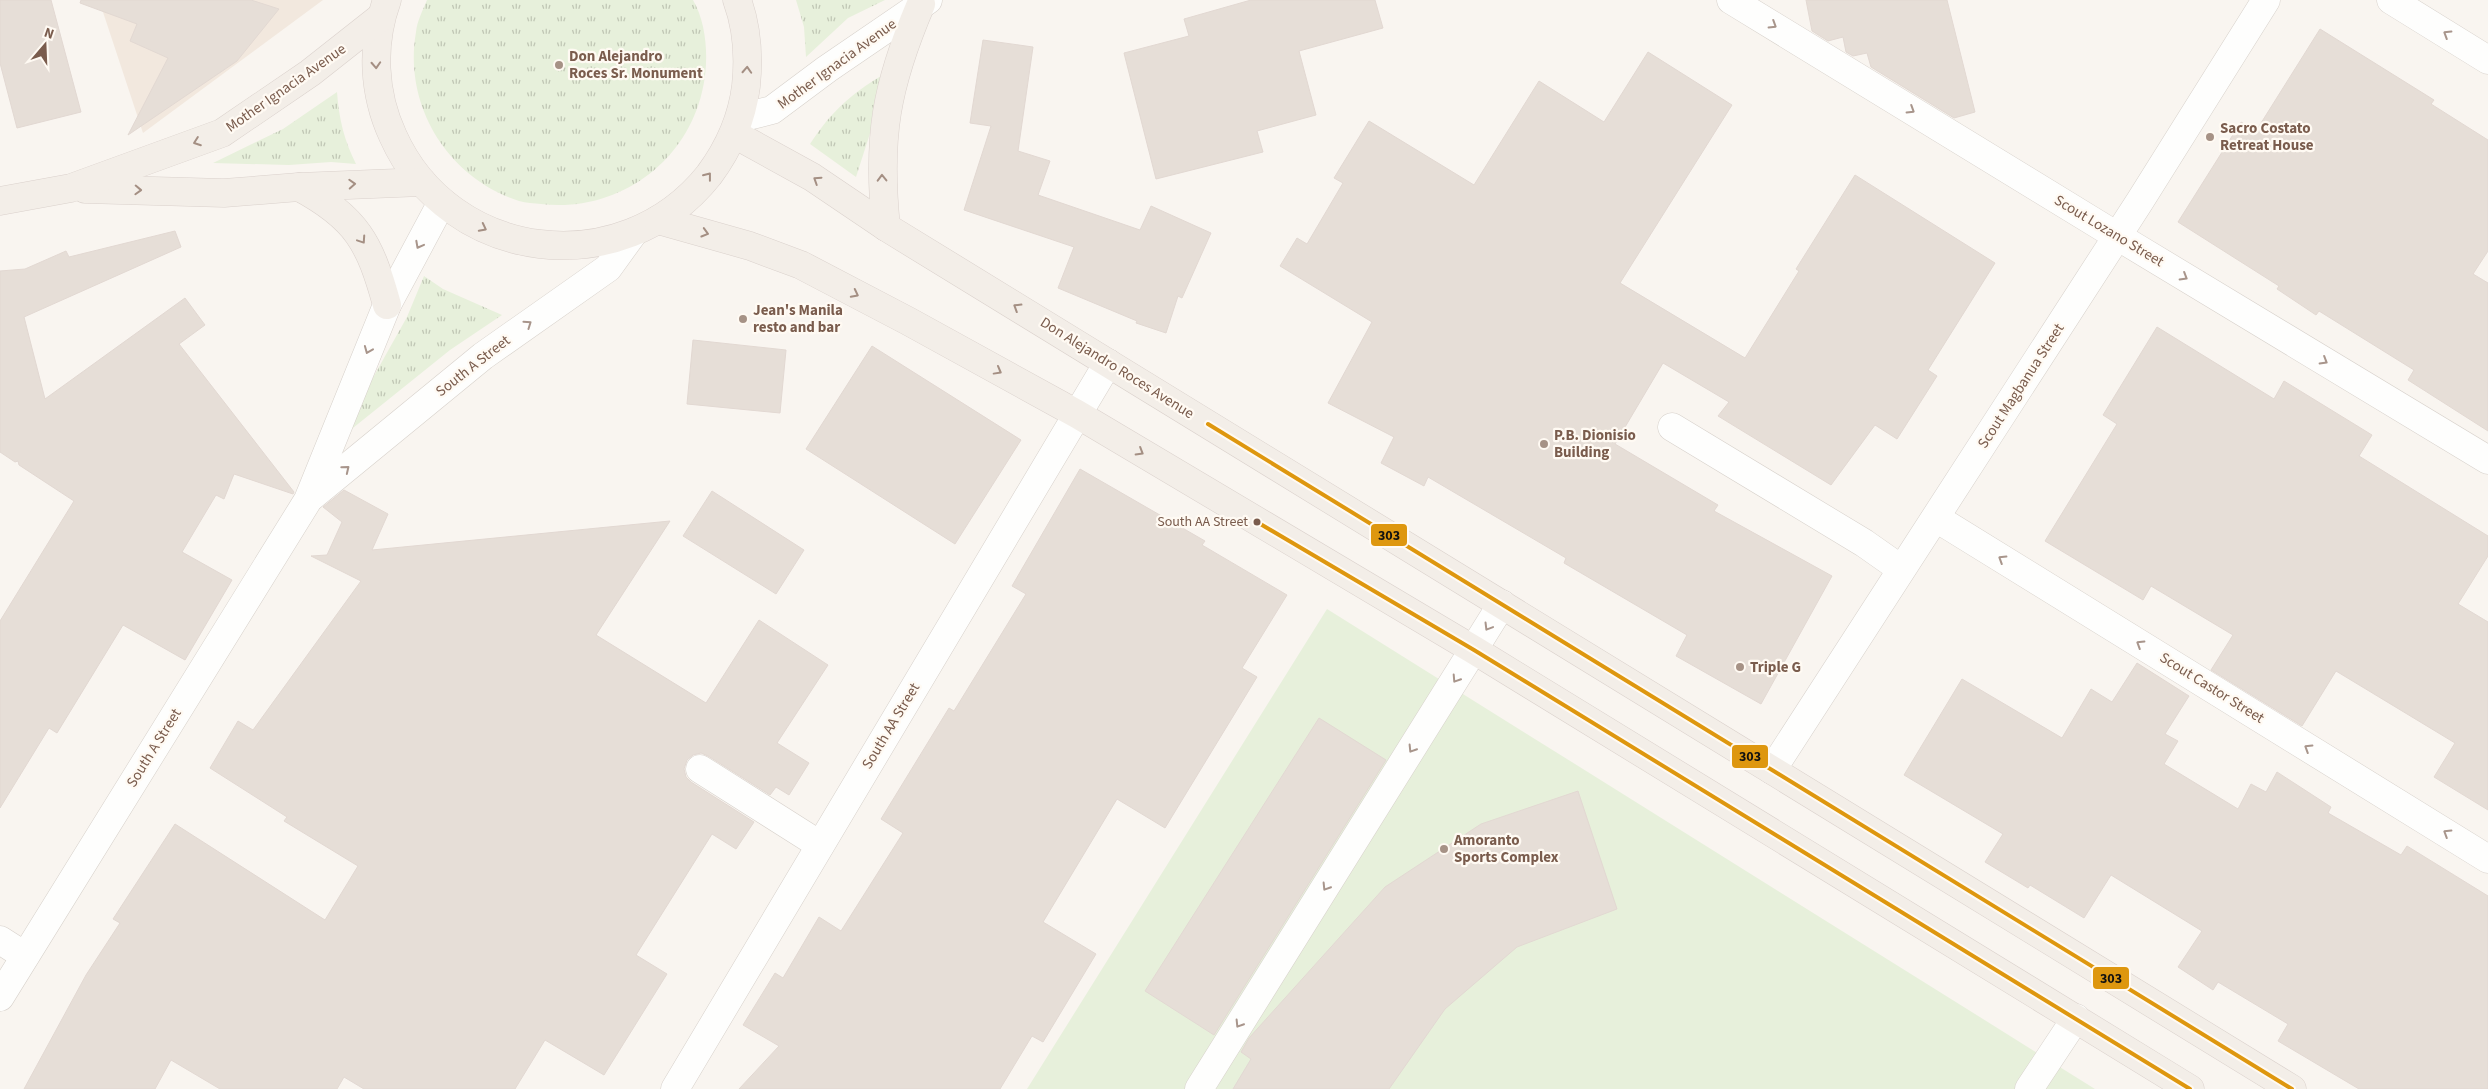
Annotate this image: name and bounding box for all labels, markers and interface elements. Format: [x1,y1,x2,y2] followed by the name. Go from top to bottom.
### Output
[773,14,901,114] street label: Mother Ignacia Avenue
[1767,19,1776,29] one-way arrow
[20,20,70,70] north arrow
[41,23,57,45] text: N
[2443,31,2452,41] one-way arrow
[222,39,350,137] street label: Mother Ignacia Avenue
[569,46,703,84] place label: Don Alejandro Roces Sr. Monument
[553,59,565,71] marker: Don Alejandro Roces Sr. Monument
[371,61,382,69] one-way arrow
[742,66,753,74] one-way arrow
[1906,104,1915,114] one-way arrow
[2220,118,2314,156] place label: Sacro Costato Retreat House
[2204,131,2216,143] marker: Sacro Costato Retreat House
[193,136,202,146] one-way arrow
[702,173,710,182] one-way arrow
[877,174,887,182] one-way arrow
[813,177,822,186] one-way arrow
[348,178,356,189] one-way arrow
[134,185,142,196] one-way arrow
[2050,190,2168,272] street label: Scout Lozano Street
[478,222,487,232] one-way arrow
[701,227,710,238] one-way arrow
[356,234,365,243] one-way arrow
[415,240,425,249] one-way arrow
[2179,271,2188,281] one-way arrow
[850,288,859,298] one-way arrow
[753,300,843,338] place label: Jean's Manila resto and bar
[1014,303,1023,313] one-way arrow
[1036,312,1198,424] street label: Don Alejandro Roces Avenue
[737,313,749,325] marker: Jean's Manila resto and bar
[1973,319,2069,453] street label: Scout Magbanua Street
[522,321,532,330] one-way arrow
[431,330,515,402] street label: South A Street
[364,345,375,354] one-way arrow
[2318,355,2327,365] one-way arrow
[993,365,1002,375] one-way arrow
[1554,425,1636,463] place label: P.B. Dionisio Building
[1538,438,1550,450] marker: P.B. Dionisio Building
[1134,445,1143,455] one-way arrow
[340,466,349,474] one-way arrow
[1157,512,1248,532] place label: South AA Street
[1252,517,1262,527] marker: South AA Street
[1370,523,1408,547] line badge: 303
[1378,526,1400,546] text: 303
[1998,556,2007,565] one-way arrow
[1484,622,1494,631] one-way arrow
[2136,641,2145,651] one-way arrow
[2156,647,2268,729] street label: Scout Castor Street
[1750,657,1801,678] place label: Triple G
[1734,661,1746,673] marker: Triple G
[1453,673,1462,682] one-way arrow
[857,679,925,773] street label: South AA Street
[121,705,187,791] street label: South A Street
[1409,743,1418,752] one-way arrow
[1731,744,1769,769] line badge: 303
[2305,744,2314,754] one-way arrow
[1739,747,1761,767] text: 303
[1453,830,1559,868] place label: Amoranto Sports Complex
[2443,830,2452,839] one-way arrow
[1438,843,1450,855] marker: Amoranto Sports Complex
[1322,881,1332,890] one-way arrow
[2092,966,2130,990] line badge: 303
[2100,969,2122,989] text: 303
[1236,1019,1246,1028] one-way arrow

